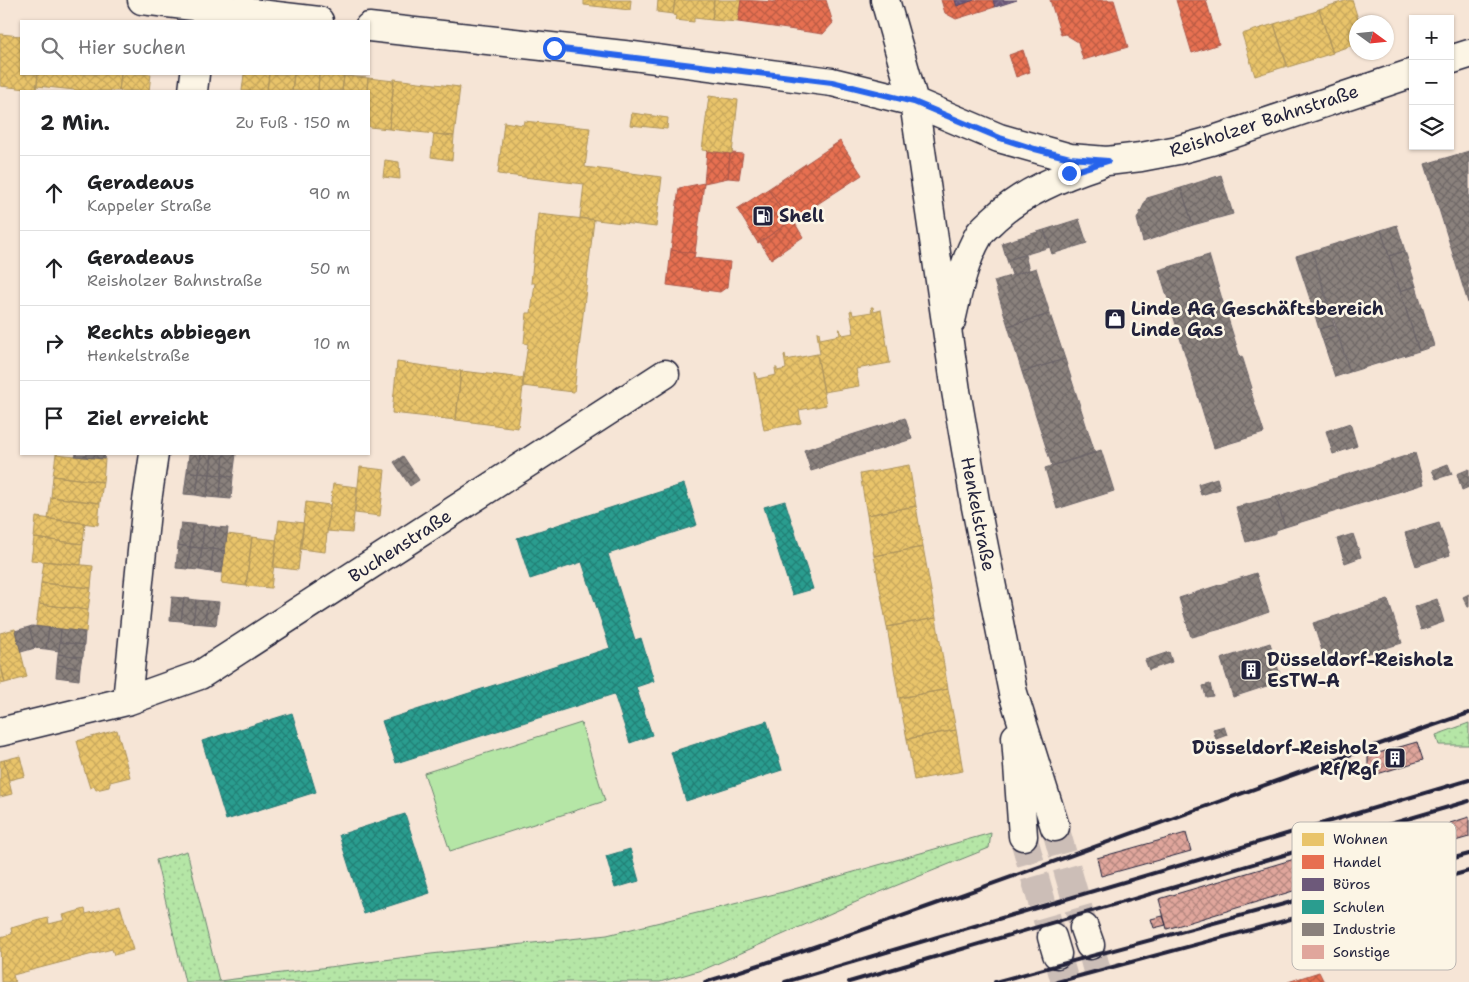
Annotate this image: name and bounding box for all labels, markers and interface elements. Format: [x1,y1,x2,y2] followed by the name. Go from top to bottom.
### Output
[1349,15,1394,60] north arrow
[1409,15,1454,150] map controls
[1409,15,1454,60] button: +
[20,20,370,75] search box
[38,34,66,62] icon: search
[78,35,186,60] text: Hier suchen
[543,37,566,60] route start
[1409,60,1454,105] button: −
[1166,79,1362,163] street label: Reisholzer Bahnstraße
[1409,105,1454,150] button: layers
[40,109,110,137] text: 2 Min.
[236,112,350,133] text: Zu Fuß · 150 m
[1058,162,1081,185] route end
[87,170,194,195] text: Geradeaus
[40,179,68,207] icon: ahead
[309,183,350,204] text: 90 m
[87,195,212,216] text: Kappeler Straße
[751,204,775,228] fuel station icon: Shell
[779,204,824,228] place label: Shell
[87,245,194,270] text: Geradeaus
[40,254,68,282] icon: ahead
[310,258,350,279] text: 50 m
[87,270,263,291] text: Reisholzer Bahnstraße
[1131,297,1384,342] place label: Linde AG Geschäftsbereich Linde Gas
[1103,307,1127,331] shop icon: Linde AG Geschäftsbereich Linde Gas
[87,320,251,345] text: Rechts abbiegen
[40,329,68,357] icon: right
[313,333,350,354] text: 10 m
[87,345,190,366] text: Henkelstraße
[40,404,68,432] icon: arrive
[87,406,208,431] text: Ziel erreicht
[955,455,1001,573] street label: Henkelstraße
[344,504,456,588] street label: Buchenstraße
[1267,648,1454,693] place label: Düsseldorf-Reisholz ESTW-A
[1239,658,1263,682] building icon: Düsseldorf-Reisholz ESTW-A
[1192,736,1380,781] place label: Düsseldorf-Reisholz Rf/Rgf
[1383,746,1407,770] building icon: Düsseldorf-Reisholz Rf/Rgf
[1292,822,1456,970] legend
[1333,830,1388,848] text: Wohnen
[1333,853,1382,871] text: Handel
[1333,875,1370,893] text: Büros
[1333,898,1385,916] text: Schulen
[1333,920,1396,938] text: Industrie
[1333,943,1390,961] text: Sonstige

